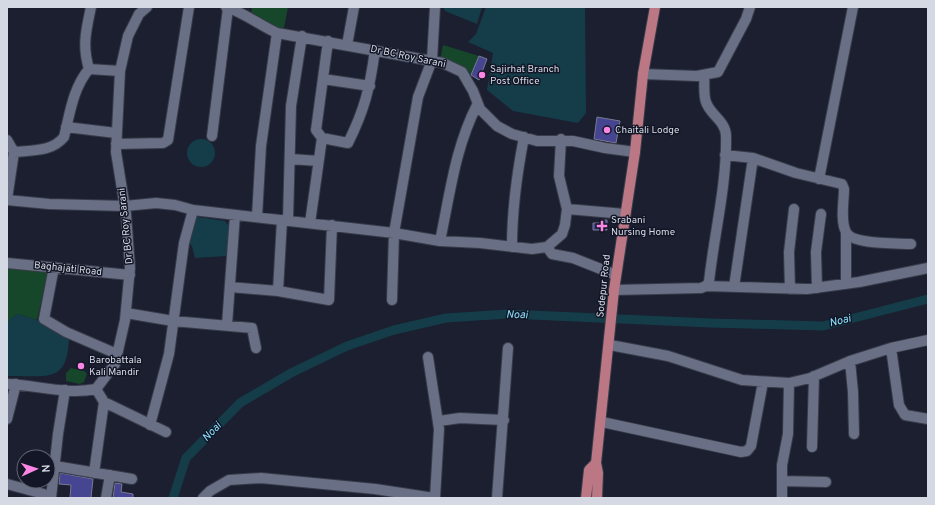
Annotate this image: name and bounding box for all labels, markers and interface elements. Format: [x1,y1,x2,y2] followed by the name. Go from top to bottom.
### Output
[369,43,447,71] street label: Dr BC Roy Sarani
[490,63,559,88] place label: Sajirhat Branch Post Office
[477,70,487,80] marker: Sajirhat Branch Post Office
[615,124,679,137] place label: Chaitali Lodge
[602,125,612,135] marker: Chaitali Lodge
[116,187,136,265] street label: Dr BC Roy Sarani
[611,214,675,239] place label: Srabani Nursing Home
[596,220,608,232] marker: Srabani Nursing Home
[594,254,614,318] street label: Sodepur Road
[33,259,103,279] street label: Baghajati Road
[506,308,529,322] water label: Noai
[828,311,853,330] water label: Noai
[89,354,142,379] place label: Barobattala Kali Mandir
[76,361,86,371] marker: Barobattala Kali Mandir
[199,418,225,445] water label: Noai
[16,449,56,489] north arrow
[38,464,52,473] text: N

